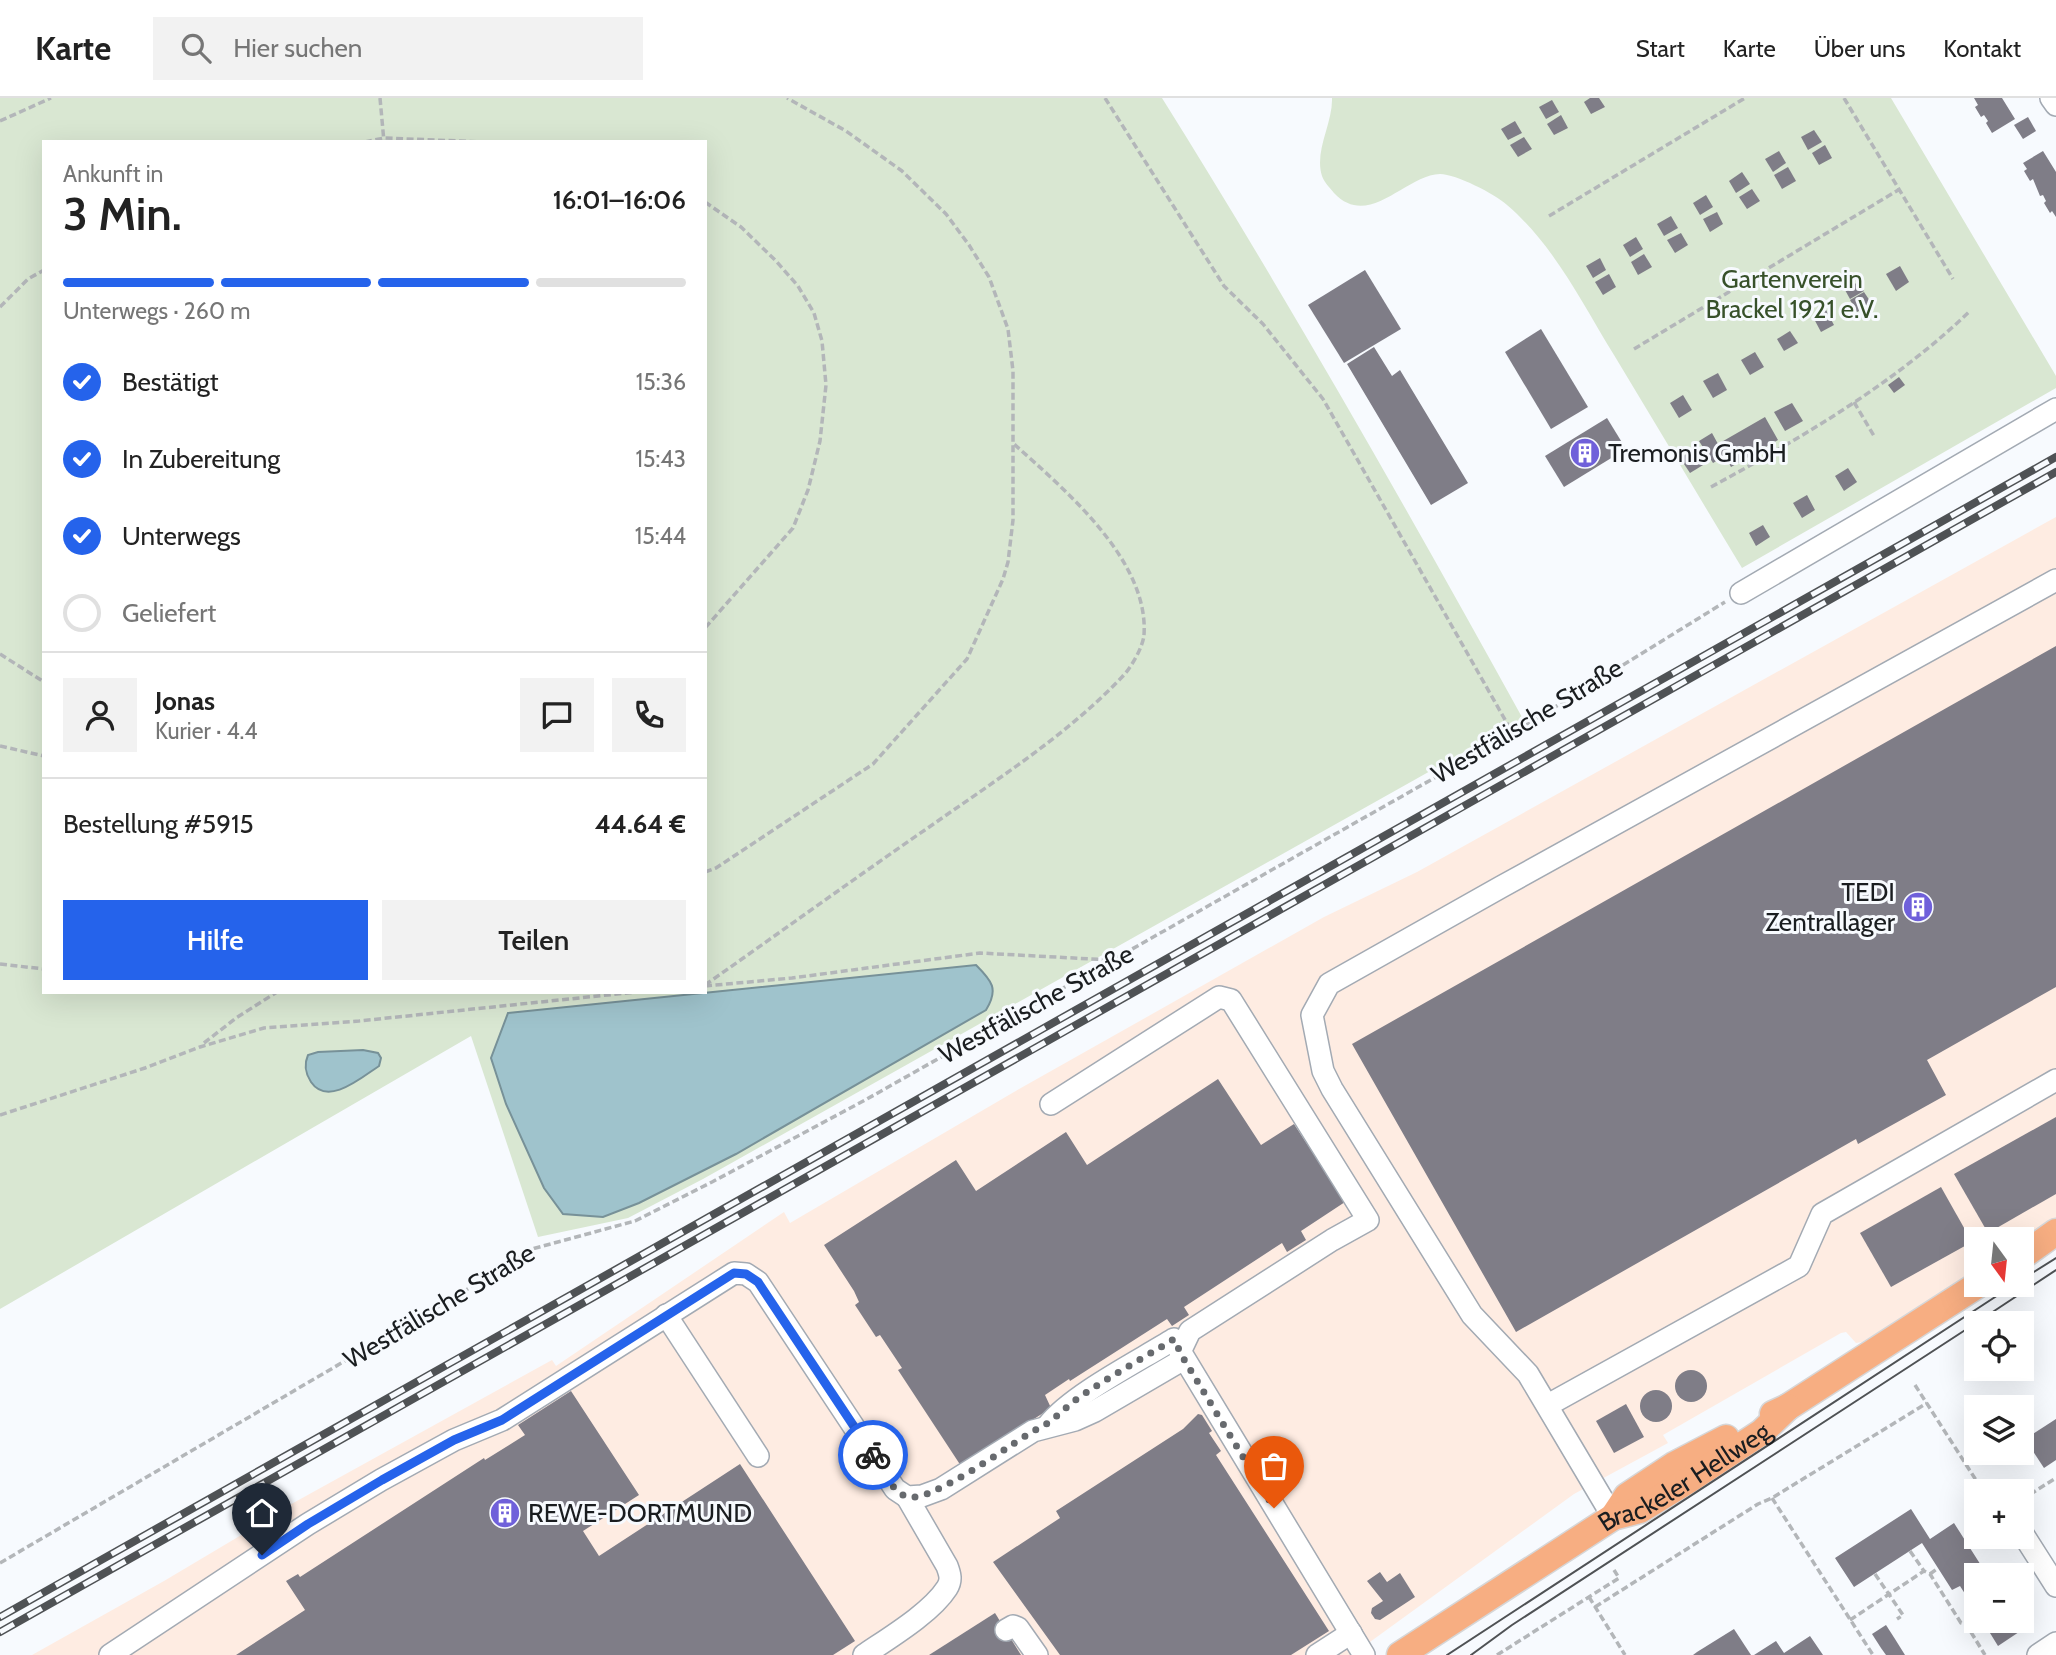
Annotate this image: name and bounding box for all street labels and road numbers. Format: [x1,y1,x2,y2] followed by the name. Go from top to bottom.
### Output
[1426,651,1628,791] street label: Westfälische Straße
[933,937,1139,1071] street label: Westfälische Straße
[338,1236,540,1376] street label: Westfälische Straße
[1592,1415,1779,1538] street label: Brackeler Hellweg

